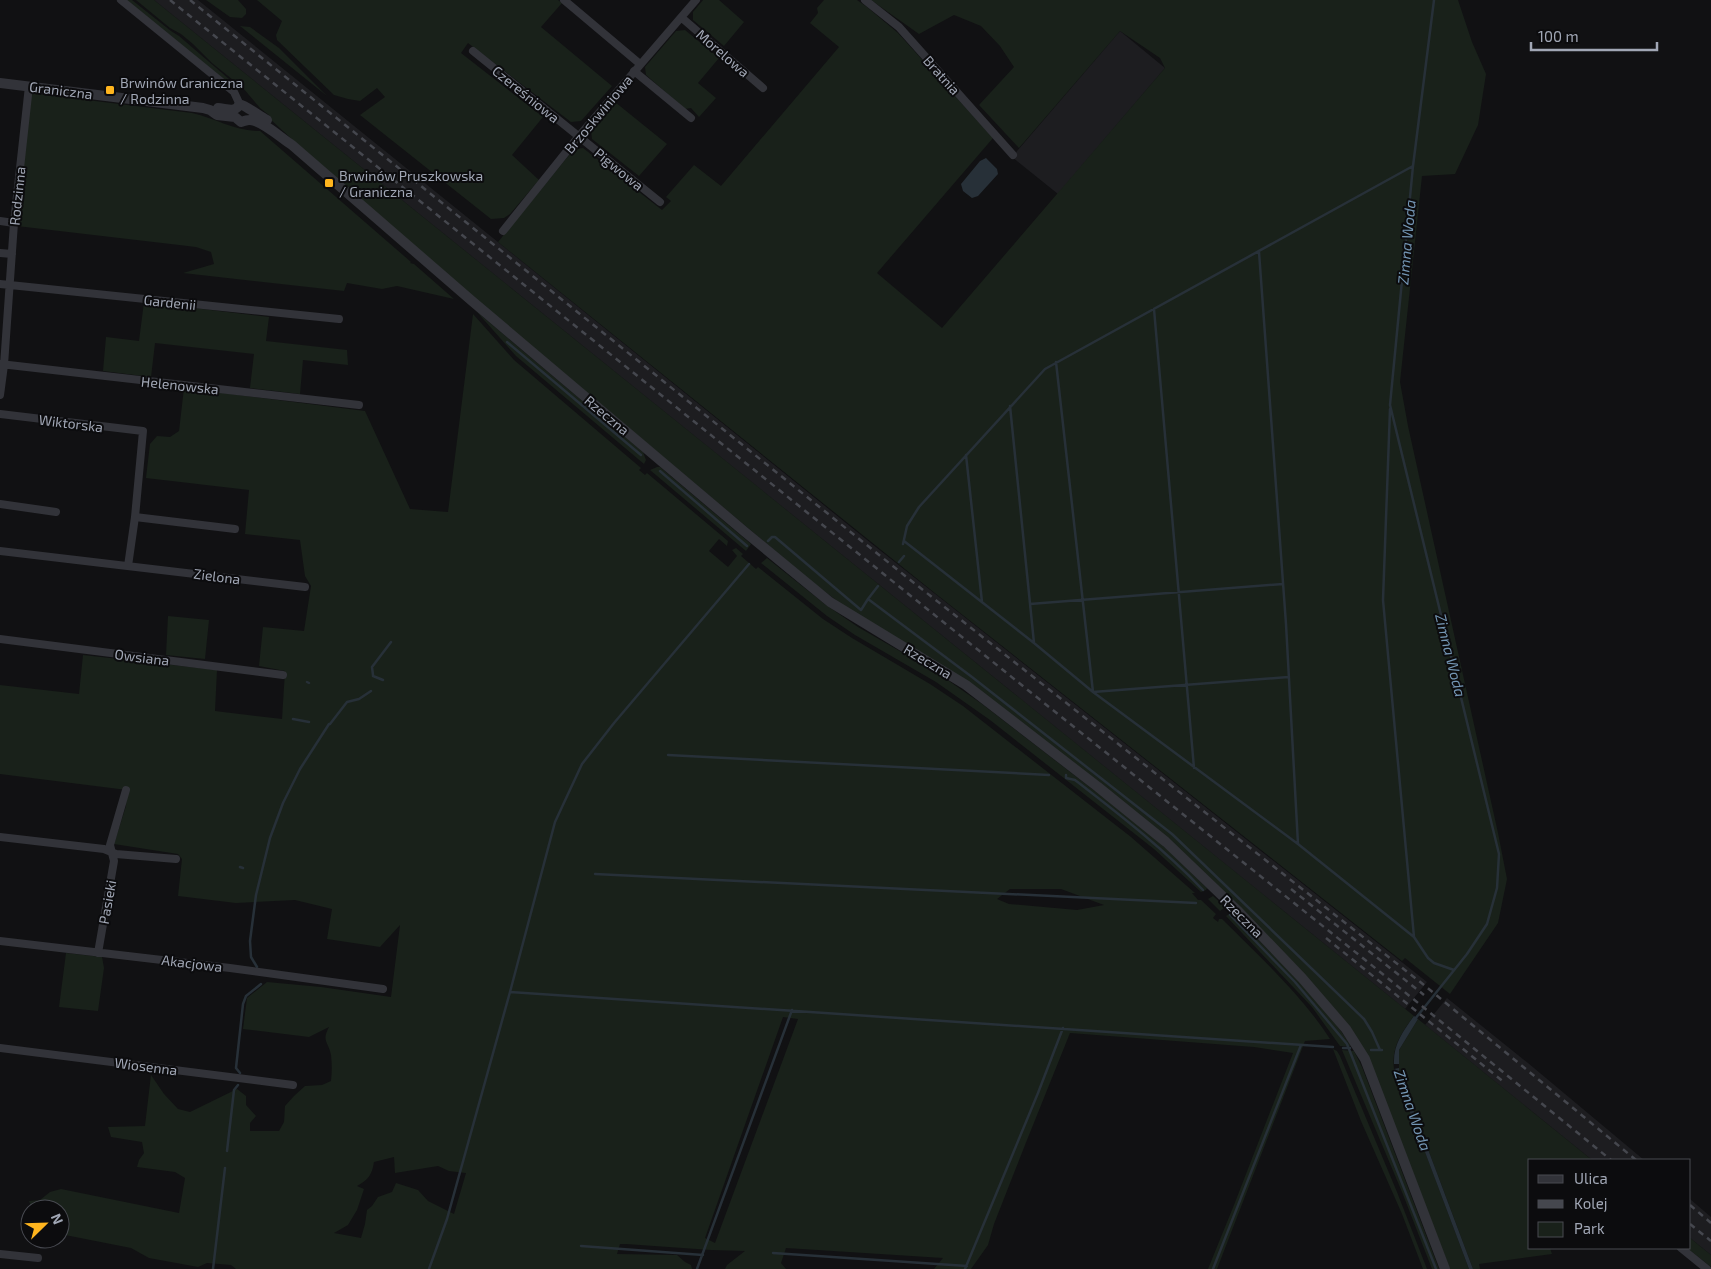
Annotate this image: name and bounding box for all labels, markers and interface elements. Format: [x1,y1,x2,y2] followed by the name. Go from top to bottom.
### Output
[1531,20,1657,52] scale bar
[693,25,753,81] street label: Morelowa
[1538,27,1579,45] text: 100 m
[920,52,964,98] street label: Bratnia
[489,62,563,126] street label: Czereśniowa
[560,71,636,157] street label: Brzoskwiniowa
[120,74,243,107] place label: Brwinów Graniczna / Rodzinna
[28,78,94,102] street label: Graniczna
[104,84,116,96] marker: Brwinów Graniczna / Rodzinna
[591,144,647,194] street label: Pigwowa
[5,166,29,226] street label: Rodzinna
[339,167,483,200] place label: Brwinów Pruszkowska / Graniczna
[323,177,335,189] marker: Brwinów Pruszkowska / Graniczna
[1393,199,1419,285] water label: Zimna Woda
[143,291,197,313] street label: Gardenii
[140,372,220,398] street label: Helenowska
[581,391,633,439] street label: Rzeczna
[38,411,104,435] street label: Wiktorska
[193,565,241,587] street label: Zielona
[1432,612,1470,698] water label: Zimna Woda
[901,640,955,682] street label: Rzeczna
[114,645,170,669] street label: Owsiana
[95,879,119,925] street label: Pasieki
[1217,891,1267,941] street label: Rzeczna
[161,951,223,975] street label: Akacjowa
[114,1054,178,1078] street label: Wiosenna
[1391,1067,1435,1153] water label: Zimna Woda
[1528,1159,1691,1249] legend
[1574,1169,1608,1187] text: Ulica
[1574,1194,1607,1213] text: Kolej
[20,1199,70,1249] north arrow
[48,1211,67,1227] text: N
[1574,1219,1605,1237] text: Park

